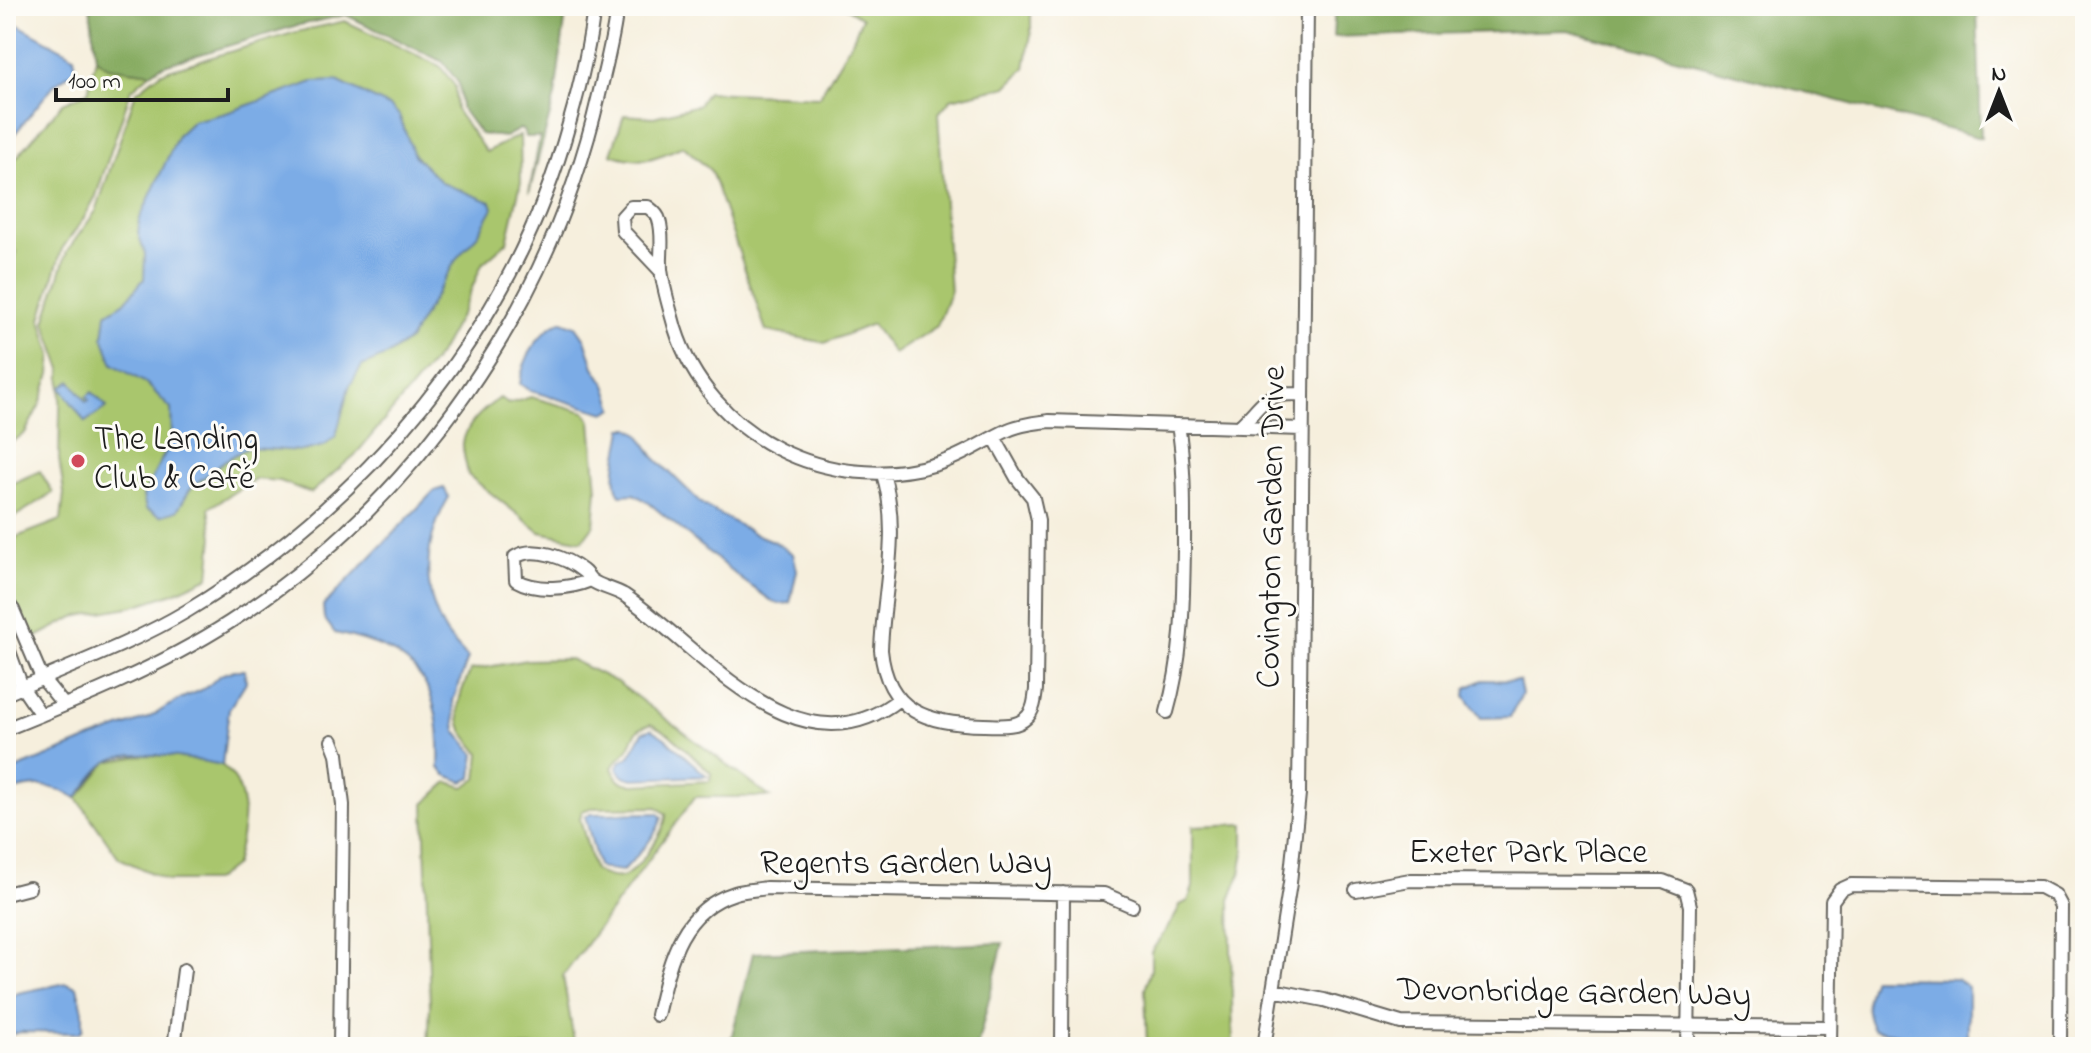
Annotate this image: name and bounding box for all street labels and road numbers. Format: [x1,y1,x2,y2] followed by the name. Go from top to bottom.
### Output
[1245,364,1301,689] street label: Covington Garden Drive
[1409,829,1648,879] street label: Exeter Park Place
[760,840,1052,890] street label: Regents Garden Way
[1396,966,1751,1022] street label: Devonbridge Garden Way

